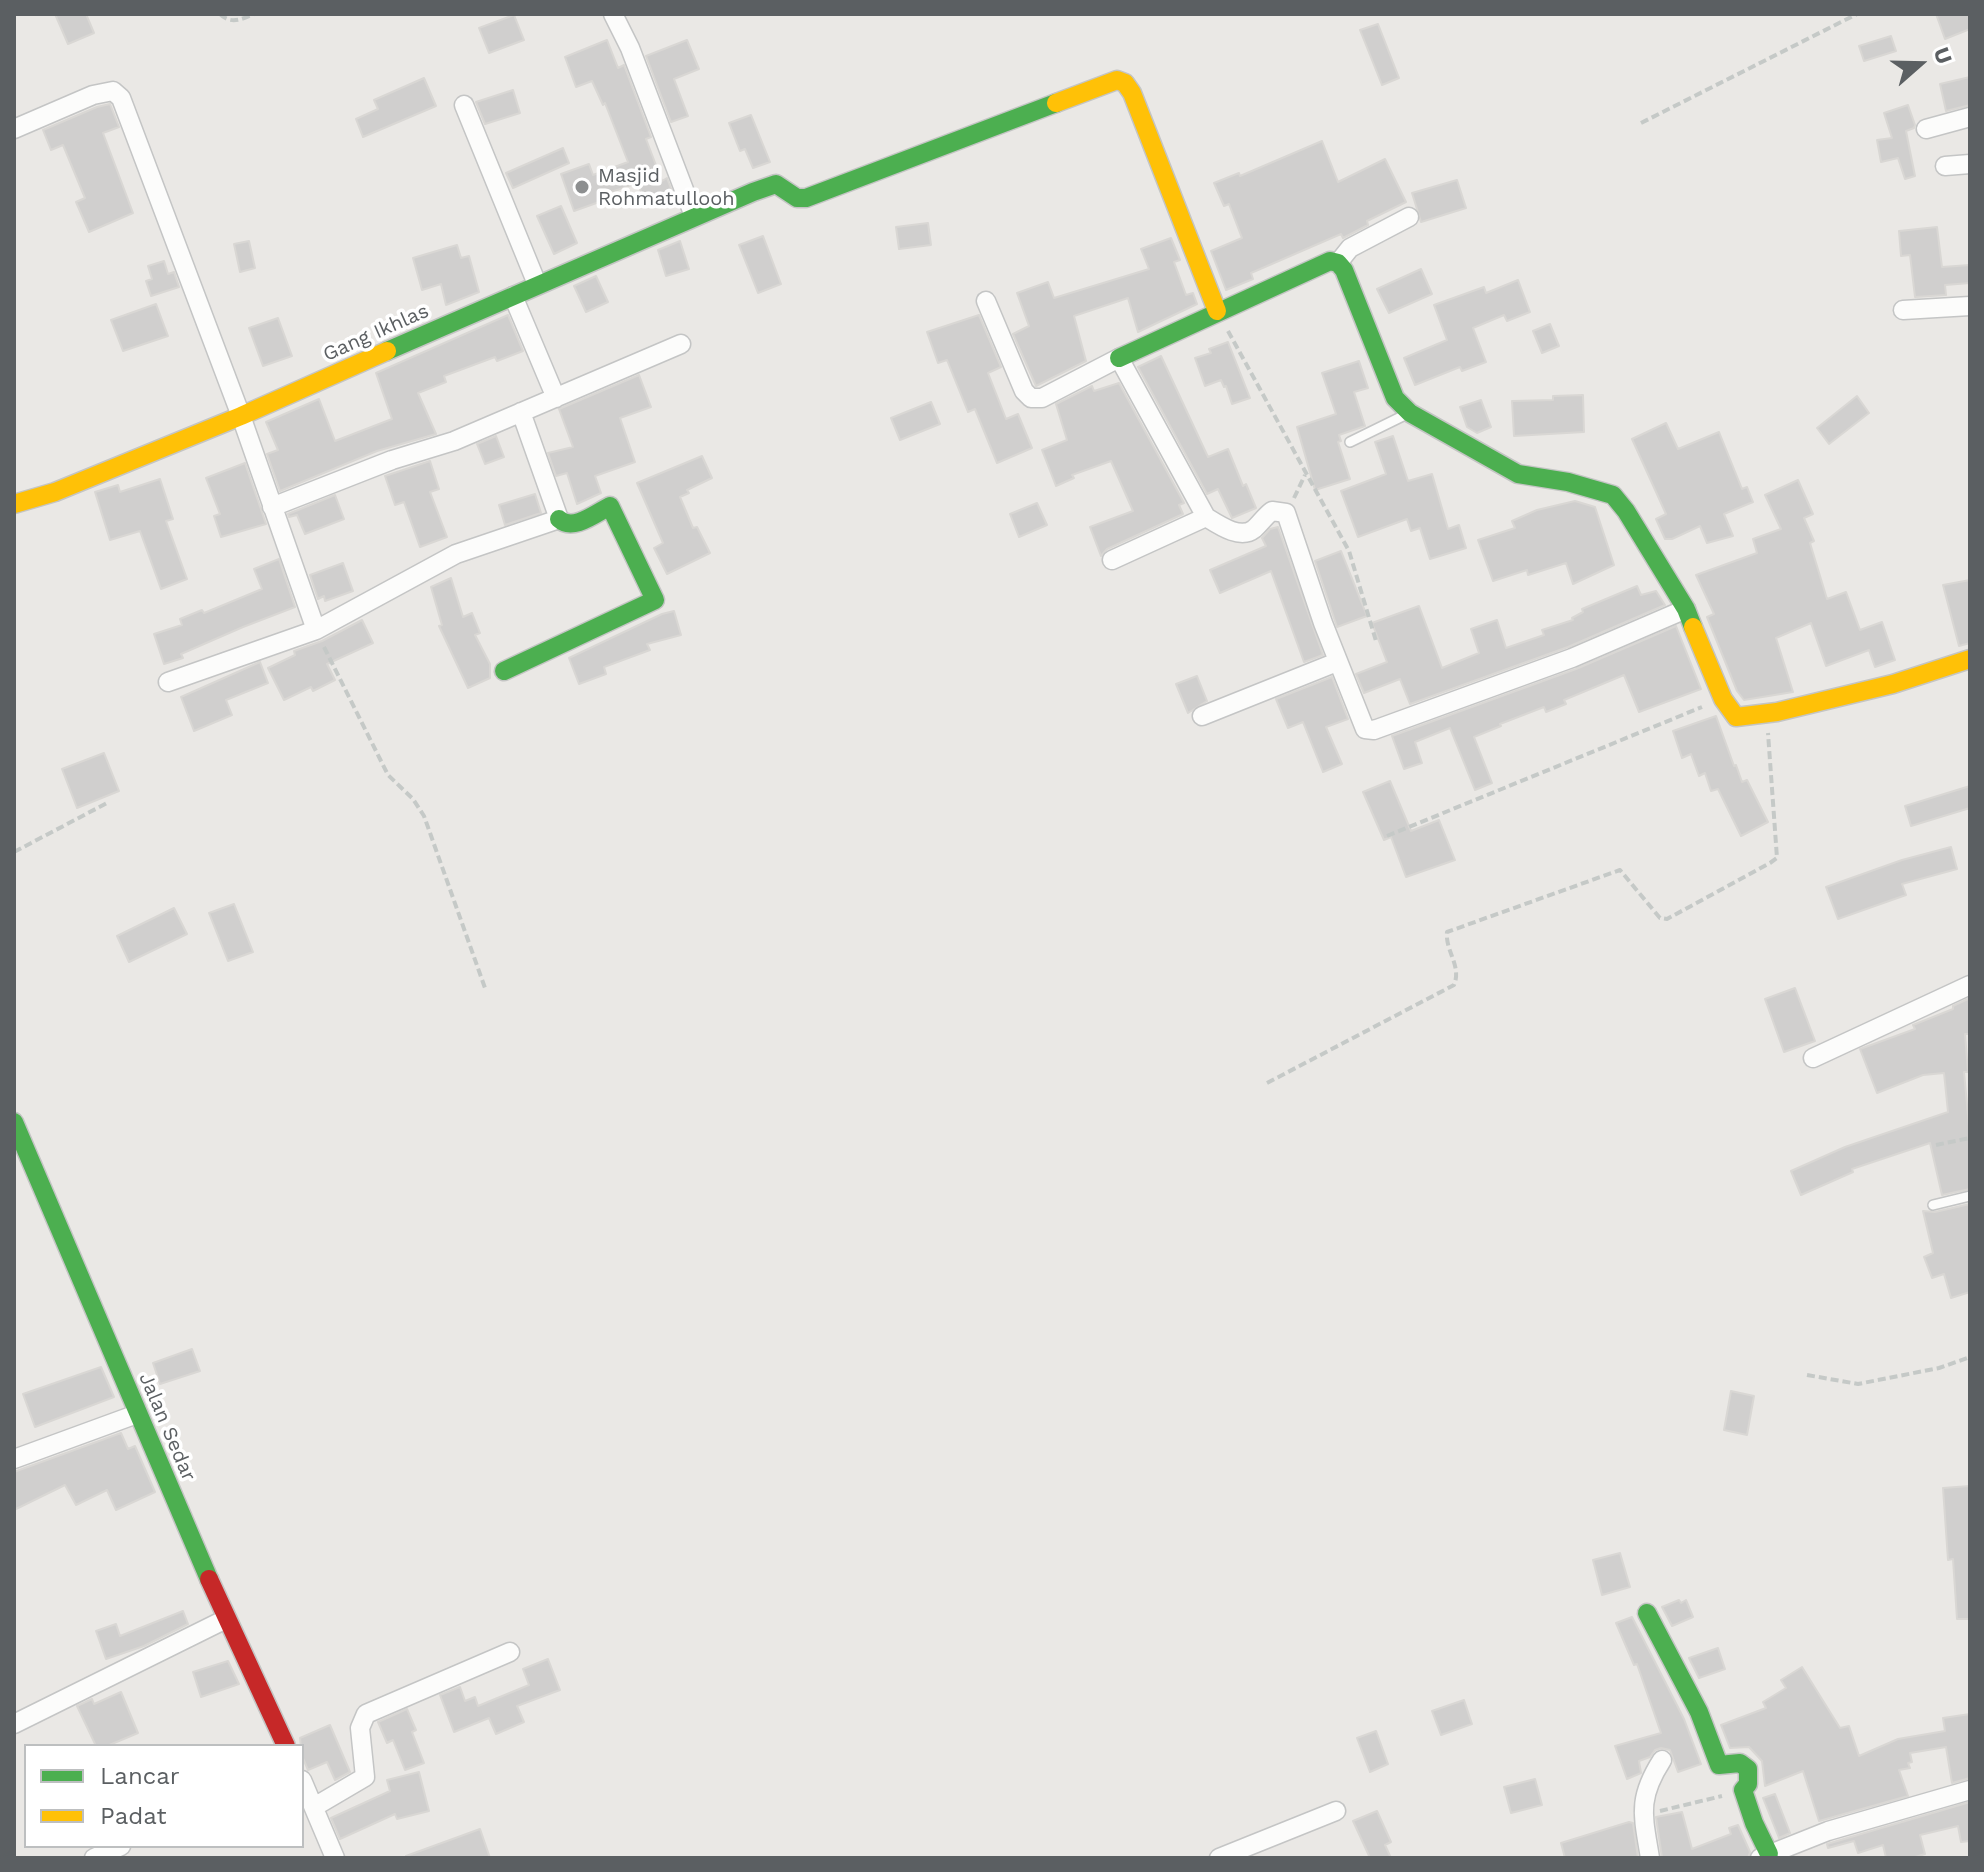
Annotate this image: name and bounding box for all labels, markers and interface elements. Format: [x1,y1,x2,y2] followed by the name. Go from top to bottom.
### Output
[1880,24,1960,104] north arrow
[1929,44,1957,67] text: U
[598,164,735,211] place label: Masjid Rohmatullooh
[573,178,591,196] marker: Masjid Rohmatullooh
[319,299,433,367] street label: Gang Ikhlas
[133,1369,201,1485] street label: Jalan Sedar
[24,1744,304,1848] legend
[100,1762,180,1790] text: Lancar
[100,1802,166,1830] text: Padat

